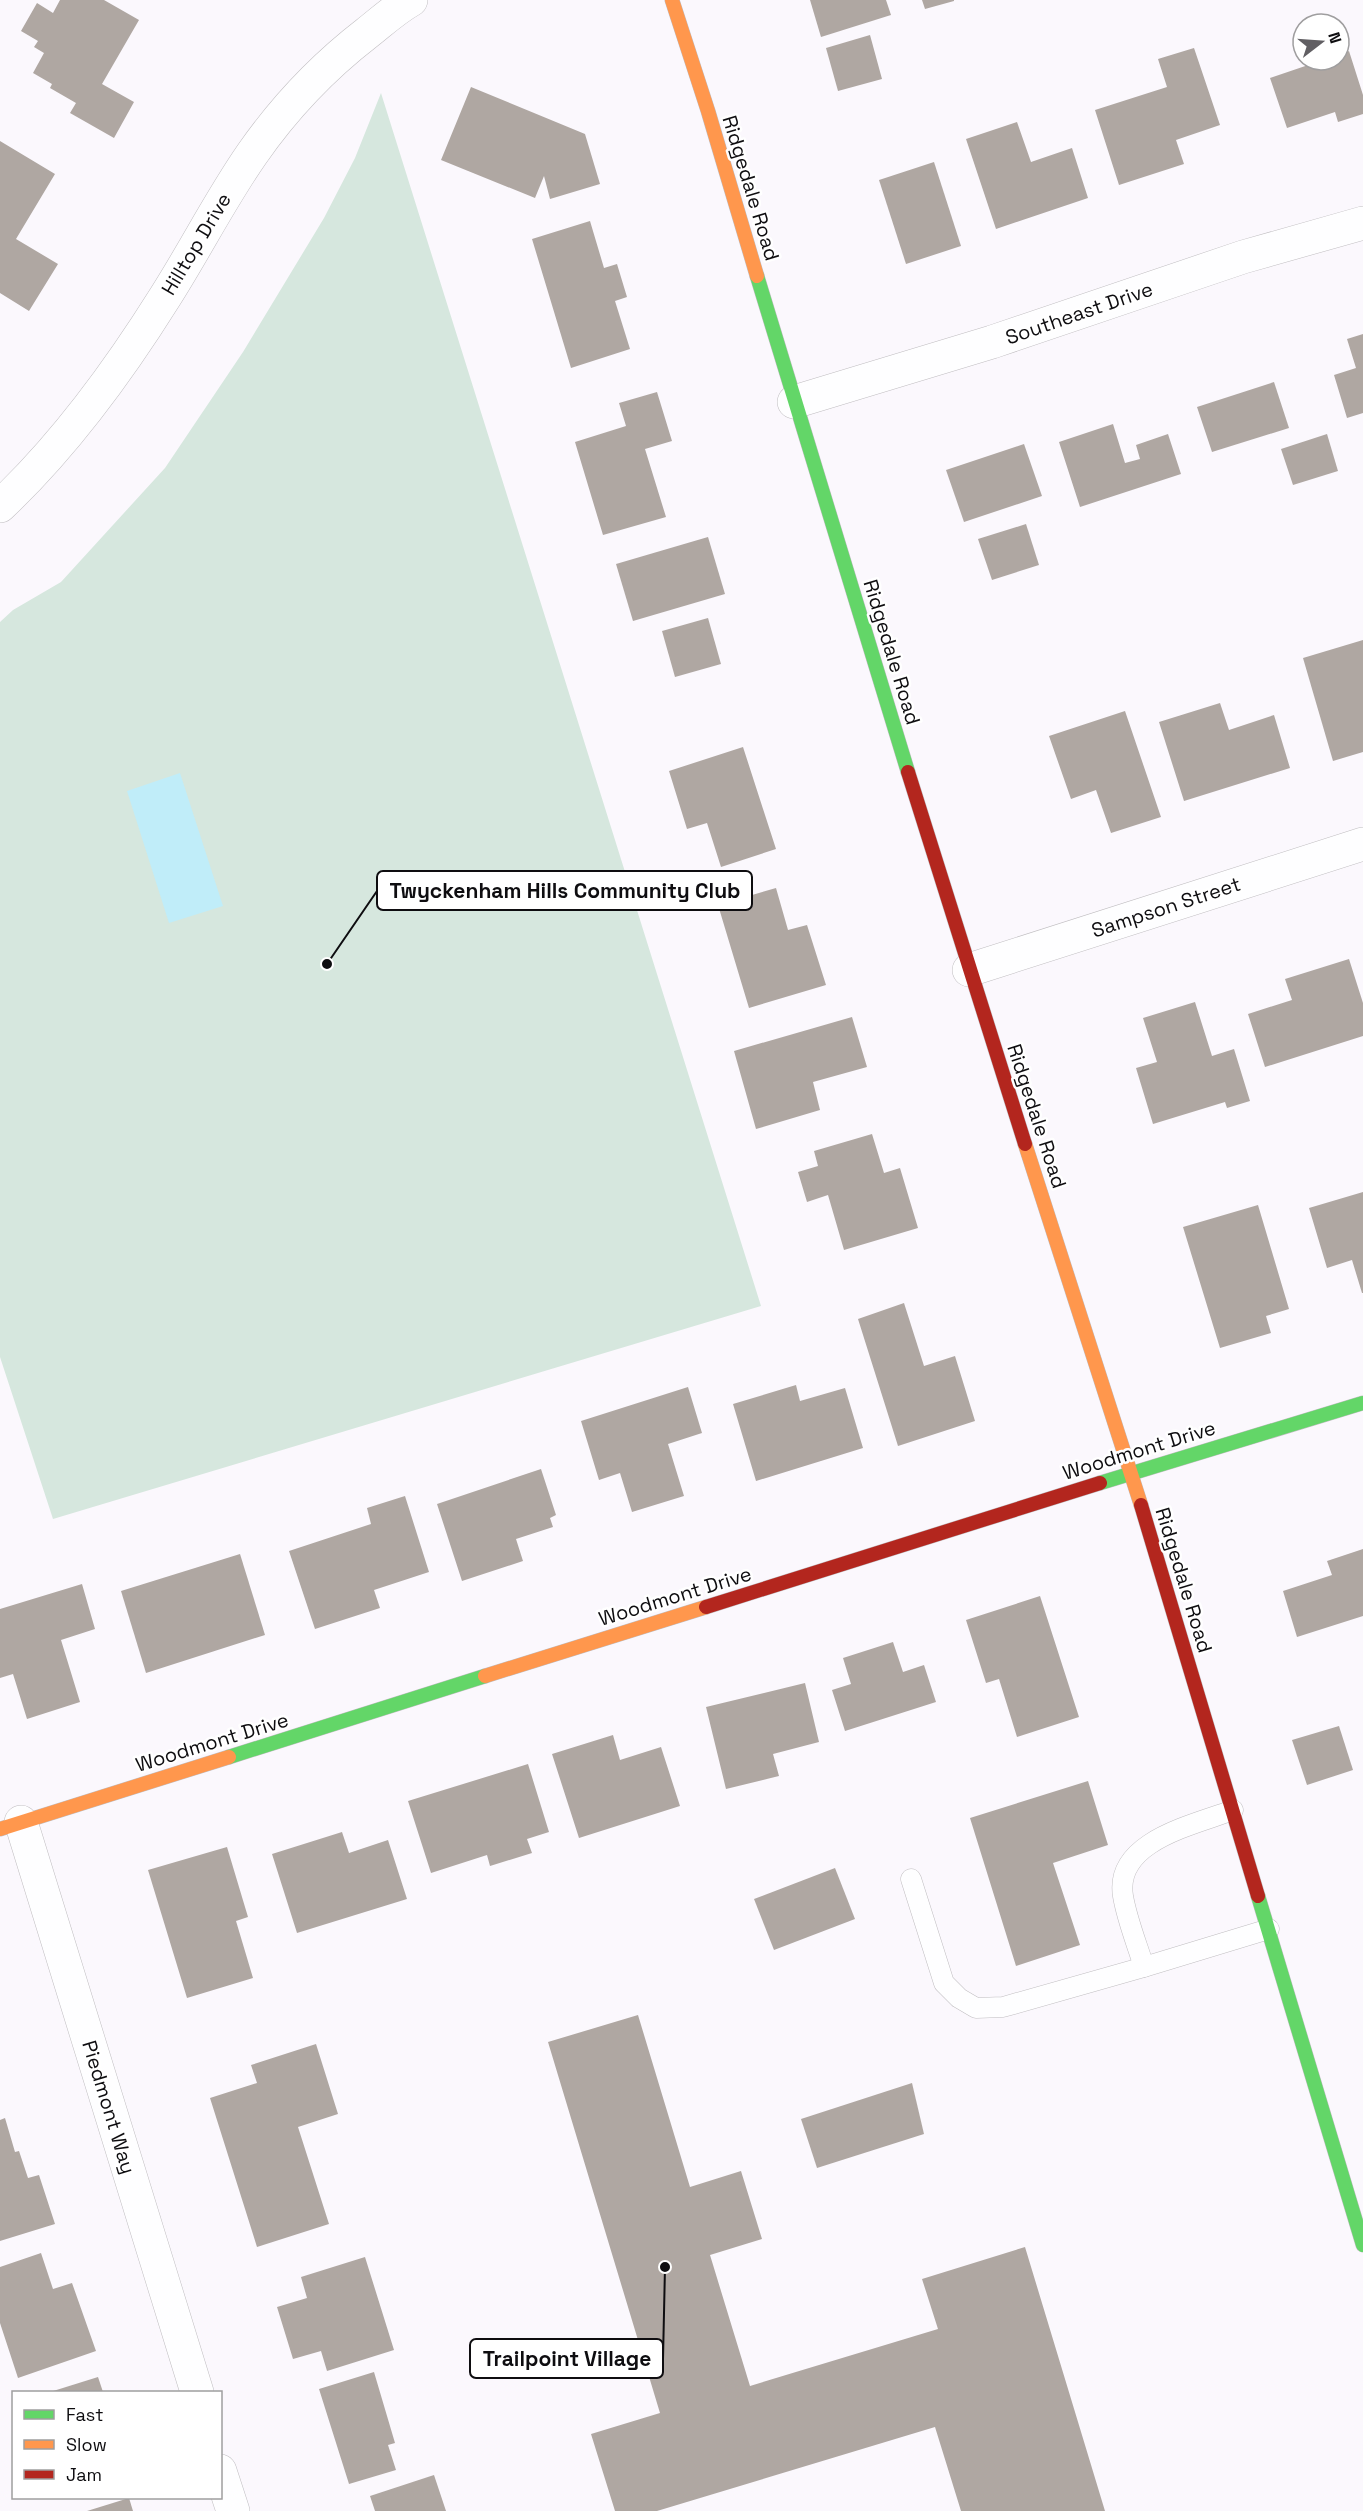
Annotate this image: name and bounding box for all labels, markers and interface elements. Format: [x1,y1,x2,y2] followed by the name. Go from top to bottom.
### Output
[1291,12,1351,72] north arrow
[1323,30,1346,46] text: N
[717,112,785,264] street label: Ridgedale Road
[155,188,237,300] street label: Hilltop Drive
[1002,276,1156,350] street label: Southeast Drive
[858,576,926,728] street label: Ridgedale Road
[377,871,752,910] callout: Twyckenham Hills Community Club
[1088,871,1244,943] street label: Sampson Street
[390,877,740,904] text: Twyckenham Hills Community Club
[1001,1040,1073,1192] street label: Ridgedale Road
[1059,1414,1219,1486] street label: Woodmont Drive
[1150,1504,1218,1656] street label: Ridgedale Road
[595,1560,755,1632] street label: Woodmont Drive
[132,1706,292,1778] street label: Woodmont Drive
[76,2037,142,2177] street label: Piedmont Way
[470,2339,663,2378] callout: Trailpoint Village
[483,2345,651,2372] text: Trailpoint Village
[12,2391,222,2499] legend
[66,2403,103,2426] text: Fast
[66,2433,107,2456] text: Slow
[66,2463,102,2486] text: Jam

